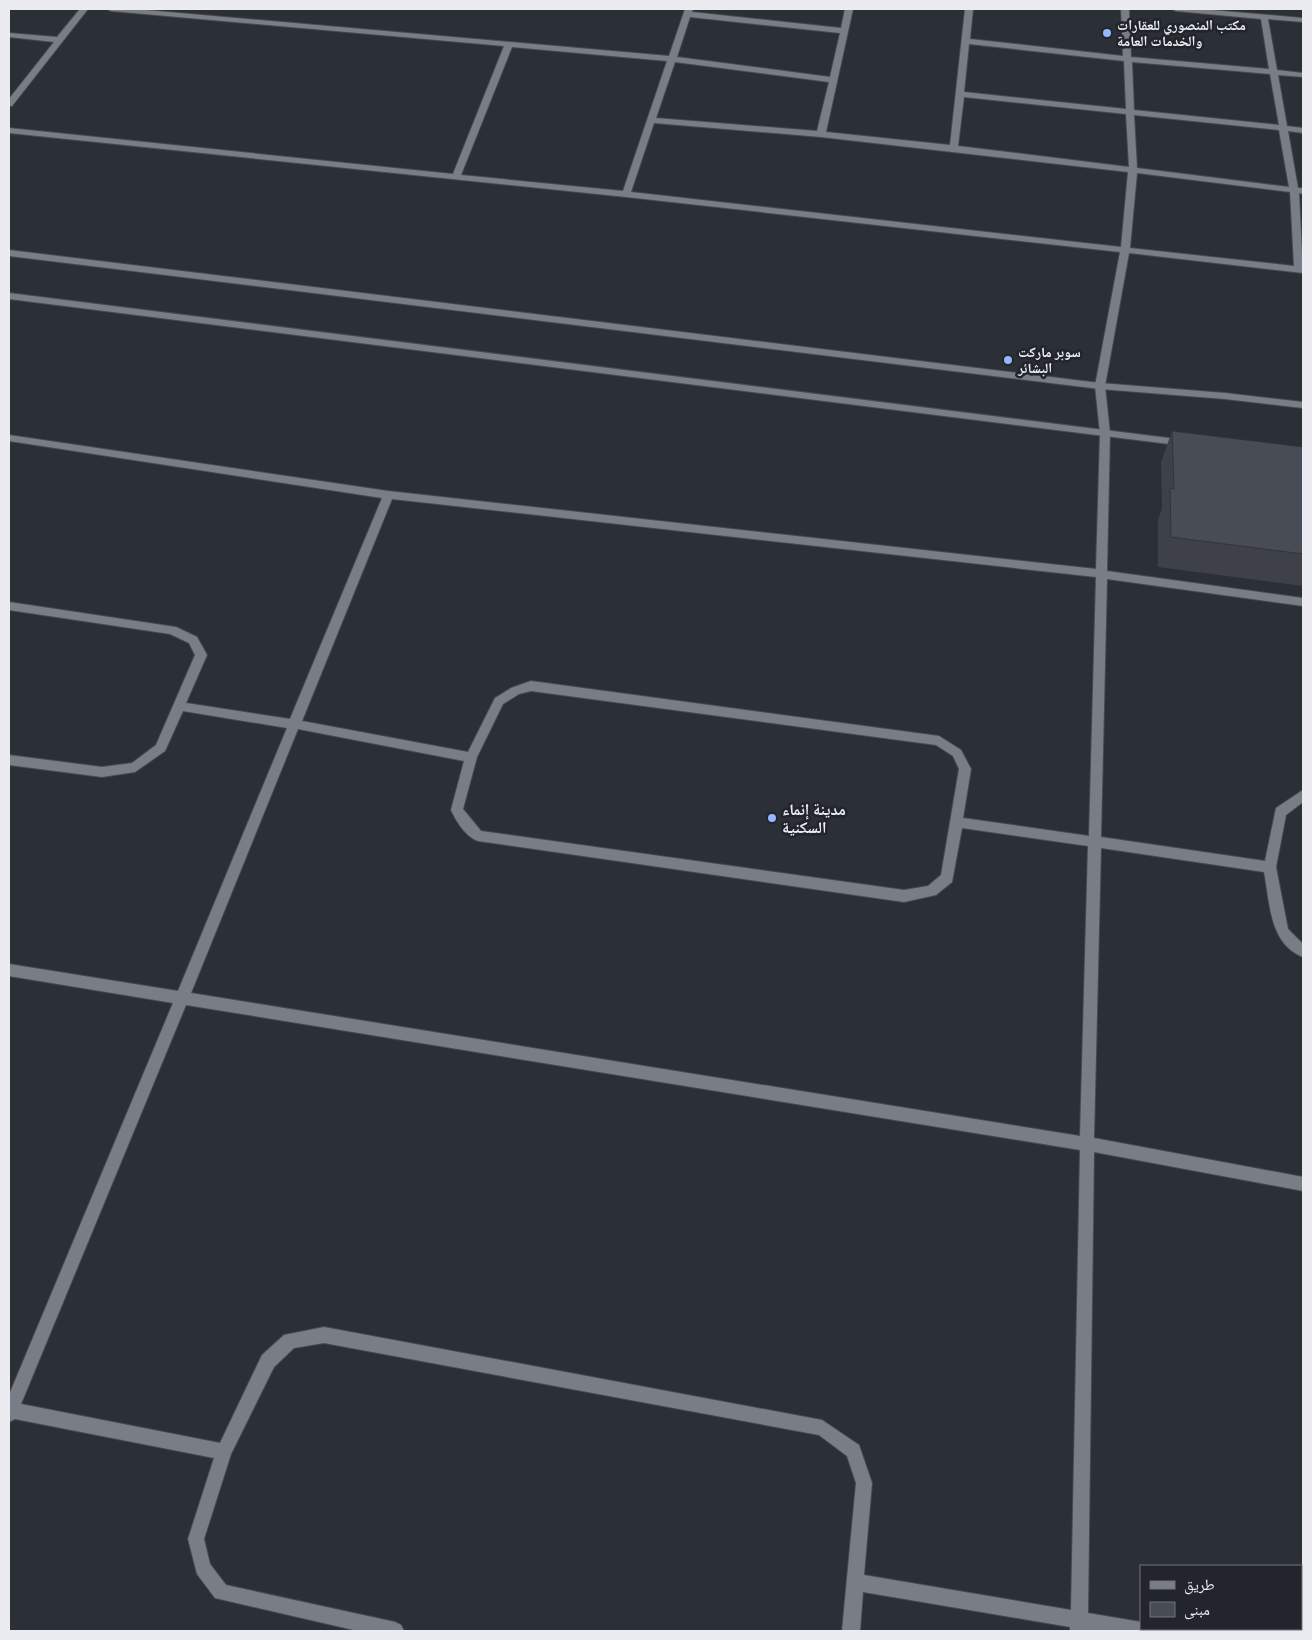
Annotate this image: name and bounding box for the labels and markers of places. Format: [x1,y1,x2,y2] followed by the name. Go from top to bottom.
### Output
[1117,16,1246,50] place label: مكتب المنصوري للعقارات والخدمات العامة
[1101,27,1113,39] marker: مكتب المنصوري للعقارات والخدمات العامة
[1017,343,1081,377] place label: سوبر ماركت البشائر
[1002,354,1014,366] marker: سوبر ماركت البشائر
[782,800,846,837] place label: مدينة إنماء السكنية
[766,812,778,824] marker: مدينة إنماء السكنية

